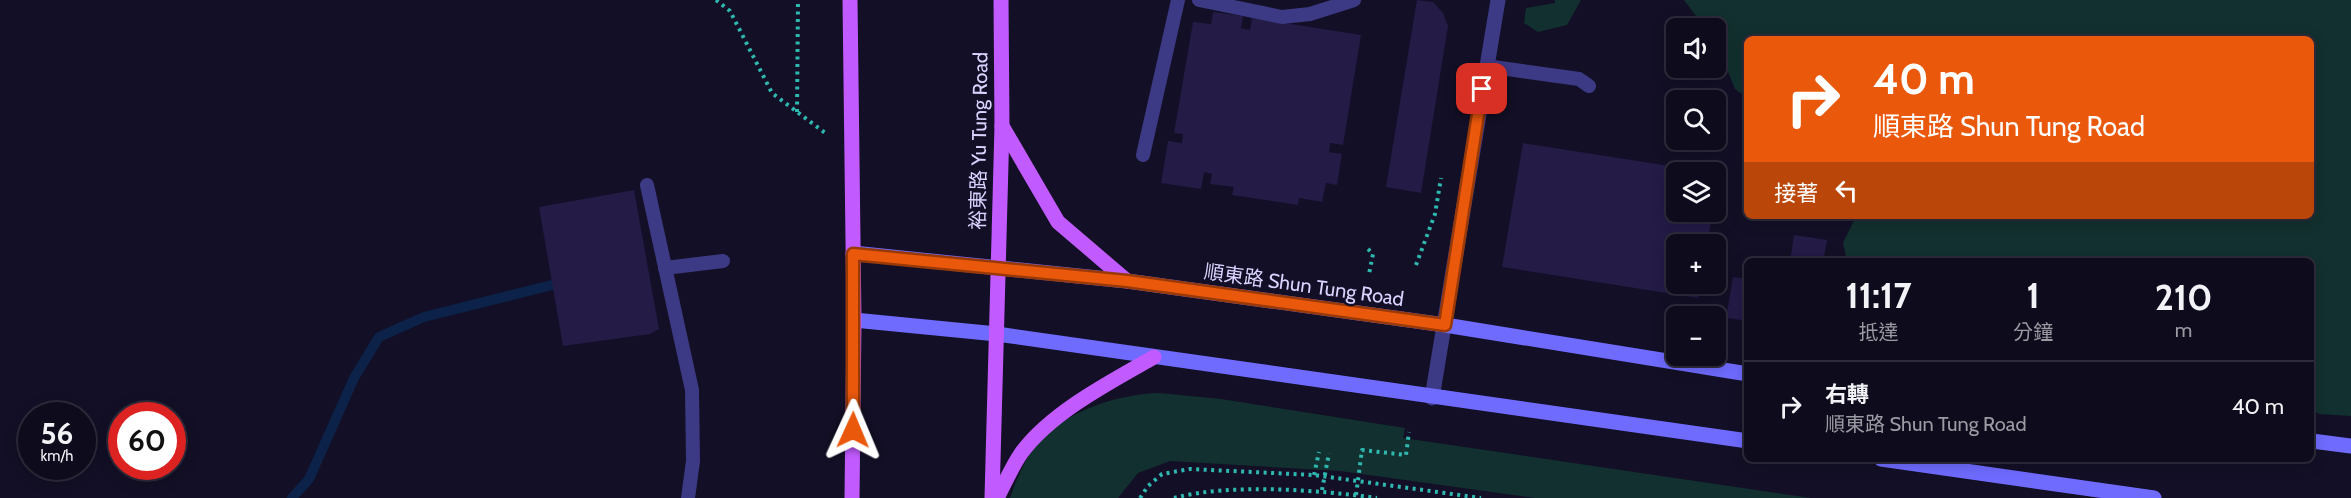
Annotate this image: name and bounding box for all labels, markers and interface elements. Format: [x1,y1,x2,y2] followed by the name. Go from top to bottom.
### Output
[1666,18,1726,366] map controls
[1666,18,1726,78] button: sound
[965,52,993,230] street label: 裕東路 Yu Tung Road
[1873,53,1975,105] text: 40 m
[1774,60,1852,138] icon: right
[1456,63,1507,114] pin
[1465,72,1498,105] icon: arrive
[1666,90,1726,150] button: search
[1873,110,2145,143] text: 順東路 Shun Tung Road
[1666,162,1726,222] button: layers
[1830,174,1863,207] icon: left
[1774,180,1818,207] text: 接著
[1666,234,1726,294] button: +
[1203,259,1405,311] street label: 順東路 Shun Tung Road
[1846,273,1912,317] text: 11:17
[2027,273,2040,317] text: 1
[2155,275,2212,319] text: 210
[1666,306,1726,366] button: −
[2175,318,2192,342] text: m
[1859,320,1899,344] text: 抵達
[2013,320,2053,344] text: 分鐘
[1825,381,1869,408] text: 右轉
[1774,390,1807,423] icon: right
[2232,393,2284,420] text: 40 m
[821,398,885,462] position arrow
[108,402,186,480] speed limit sign: 60
[1825,412,2026,436] text: 順東路 Shun Tung Road
[41,415,73,452] text: 56
[41,447,73,465] text: km/h

